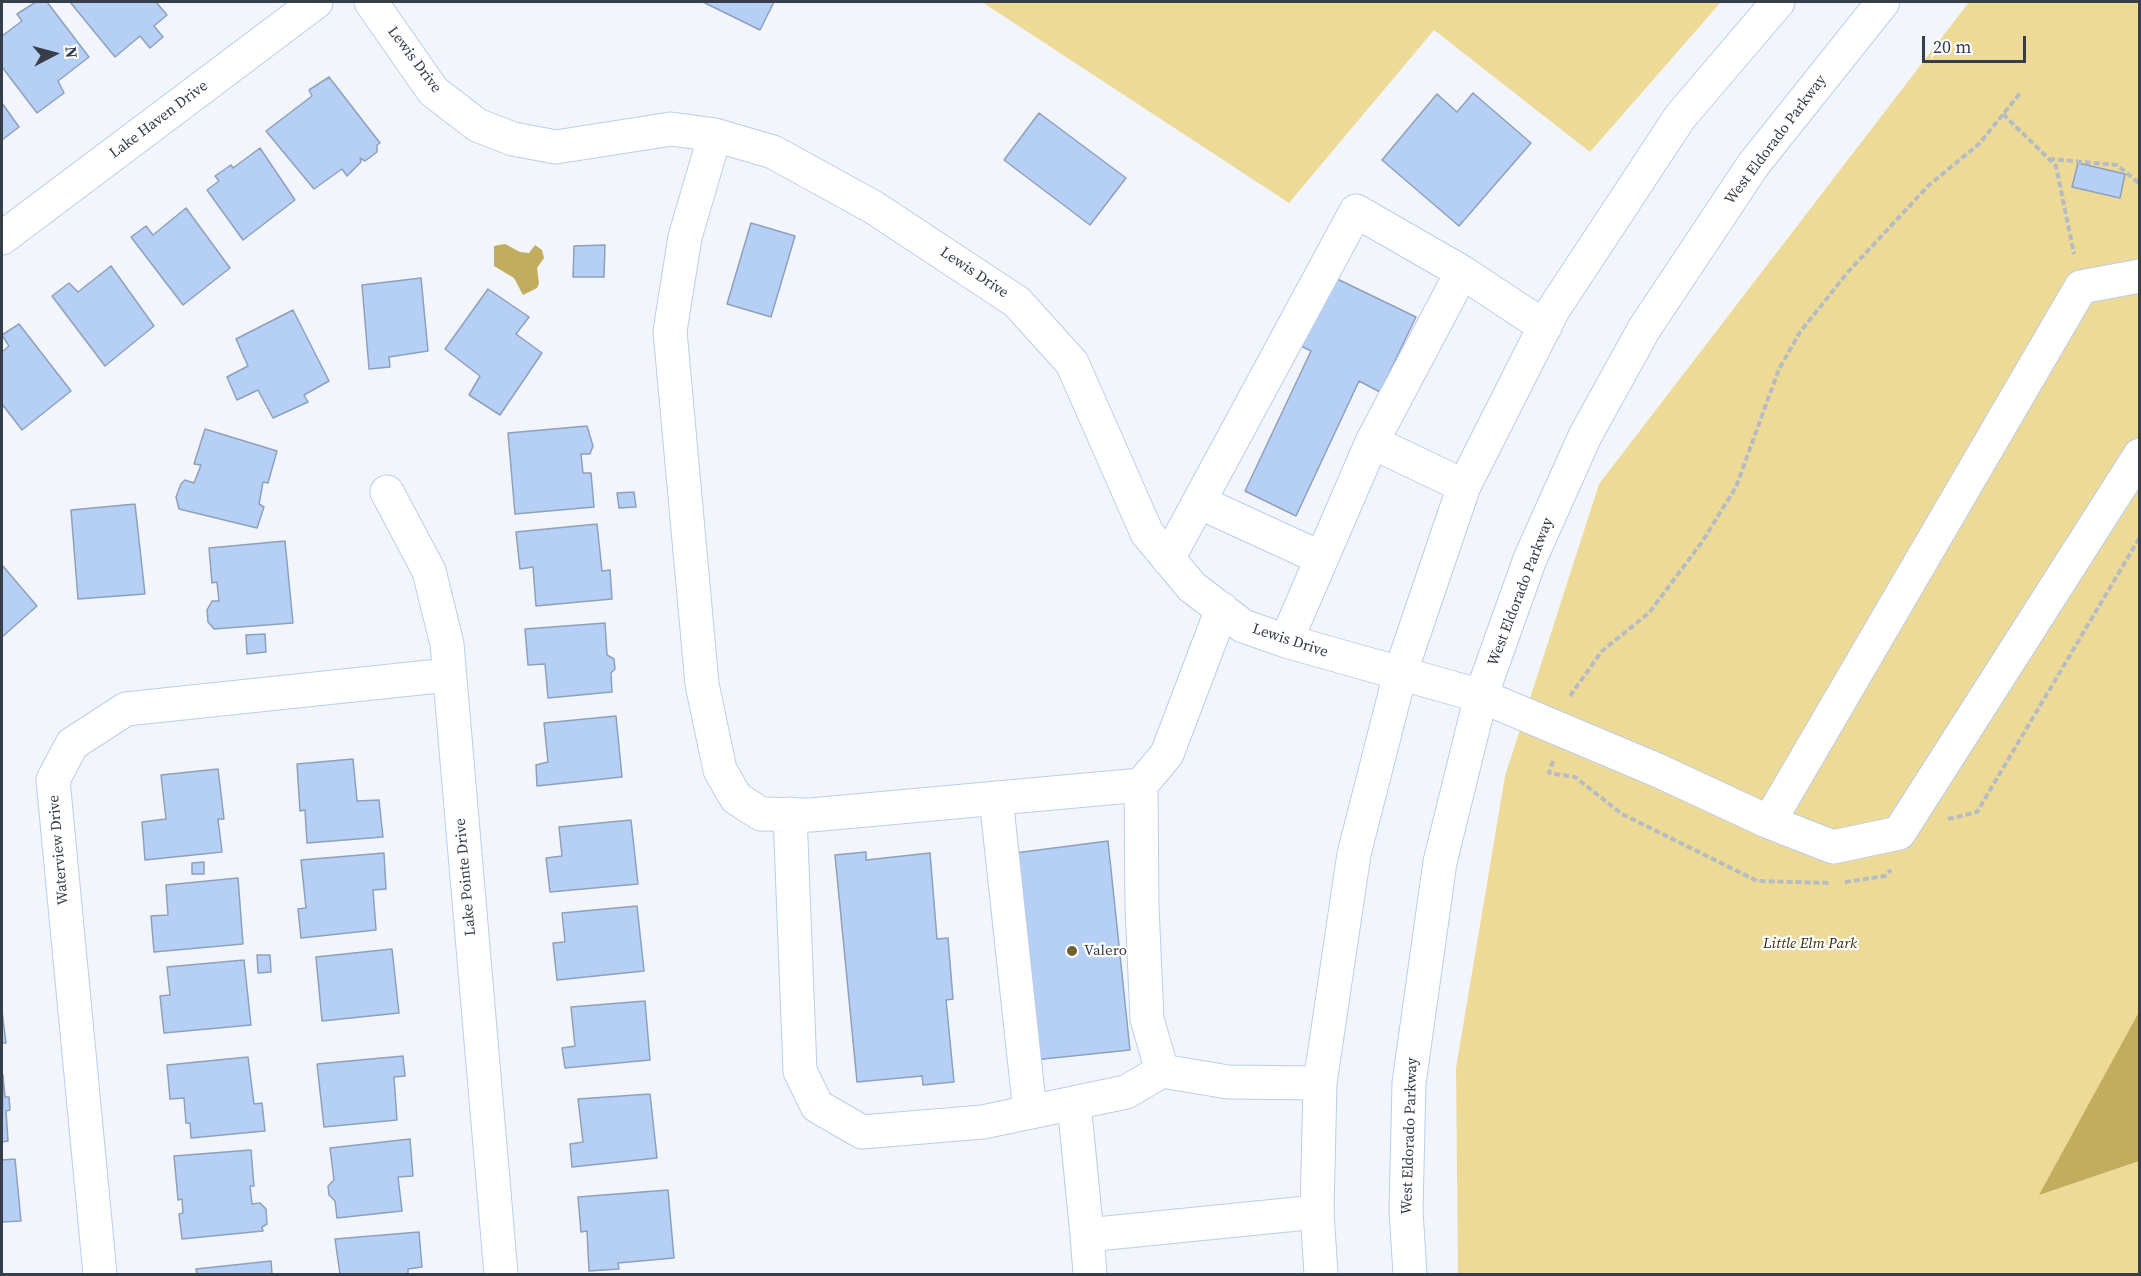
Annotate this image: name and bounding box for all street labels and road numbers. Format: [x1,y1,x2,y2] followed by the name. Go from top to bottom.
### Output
[383,23,445,97] street label: Lewis Drive
[1721,72,1831,208] street label: West Eldorado Parkway
[106,77,212,163] street label: Lake Haven Drive
[936,244,1012,302] street label: Lewis Drive
[1484,515,1558,669] street label: West Eldorado Parkway
[1250,620,1330,662] street label: Lewis Drive
[45,794,73,906] street label: Waterview Drive
[452,817,480,937] street label: Lake Pointe Drive
[1398,1057,1422,1215] street label: West Eldorado Parkway

